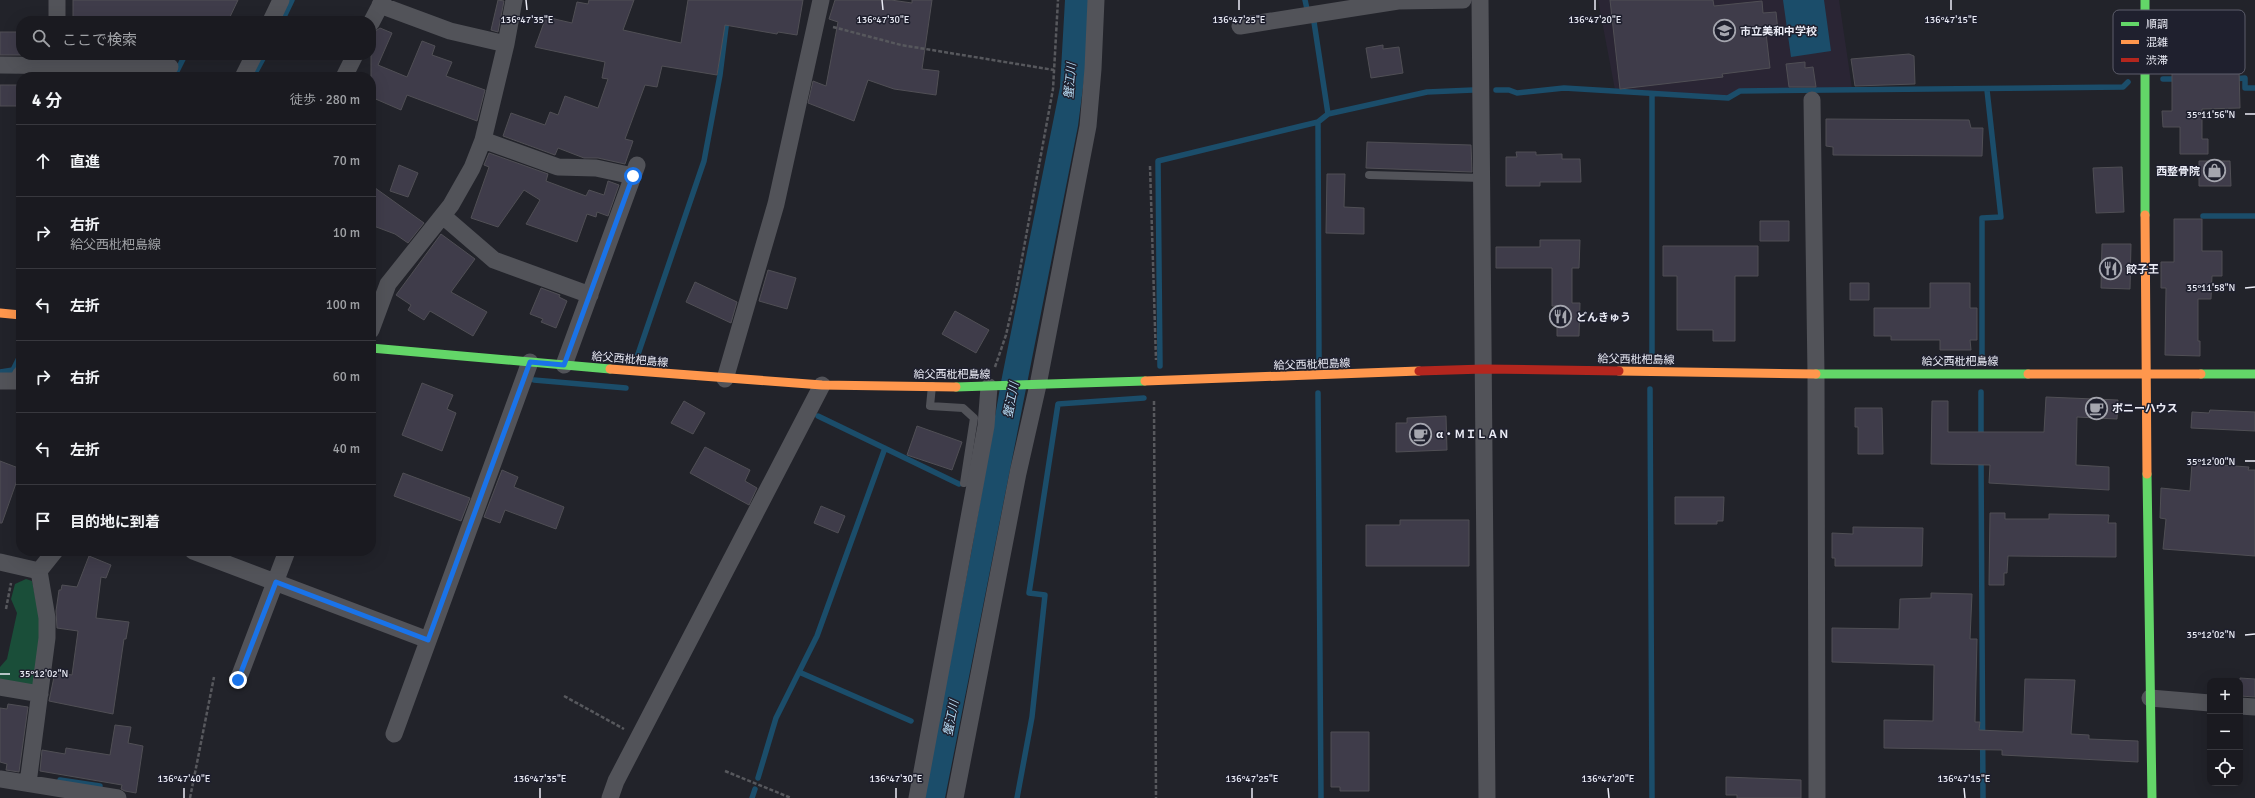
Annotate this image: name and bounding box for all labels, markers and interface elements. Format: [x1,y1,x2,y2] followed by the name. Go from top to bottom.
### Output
[2113,10,2245,74] legend
[500,14,554,26] text: 136°47'35"E
[856,14,910,26] text: 136°47'30"E
[1212,14,1266,26] text: 136°47'25"E
[1568,14,1622,26] text: 136°47'20"E
[1924,14,1978,26] text: 136°47'15"E
[16,16,376,60] search box
[1711,18,1737,44] school or university icon: 市立美和中学校
[2146,18,2168,31] text: 順調
[1740,25,1817,38] place label: 市立美和中学校
[30,27,52,49] icon: search
[62,31,137,49] text: ここで検索
[2146,36,2168,49] text: 混雑
[2146,54,2168,67] text: 渋滞
[1061,60,1080,100] water label: 蟹江川
[32,90,62,111] text: 4 分
[290,92,360,108] text: 徒歩 · 280 m
[2187,109,2235,121] text: 35°11'56"N
[32,150,54,172] icon: ahead
[70,153,100,171] text: 直進
[333,153,360,169] text: 70 m
[2202,158,2228,184] shop icon: 西整骨院
[2156,165,2200,178] place label: 西整骨院
[624,167,642,185] route start
[70,216,100,234] text: 右折
[32,222,54,244] icon: right
[333,225,360,241] text: 10 m
[70,237,161,253] text: 給父西枇杷島線
[2097,256,2123,282] restaurant icon: 餃子王
[2126,263,2159,276] place label: 餃子王
[2187,282,2235,294] text: 35°11'58"N
[32,294,54,316] icon: left
[70,297,100,315] text: 左折
[326,297,360,313] text: 100 m
[1548,304,1574,330] restaurant icon: どんきゅう
[1576,311,1631,324] place label: どんきゅう
[591,350,669,369] street label: 給父西枇杷島線
[1597,352,1675,367] street label: 給父西枇杷島線
[1922,355,1999,368] street label: 給父西枇杷島線
[1273,357,1351,372] street label: 給父西枇杷島線
[32,366,54,388] icon: right
[914,368,991,381] street label: 給父西枇杷島線
[70,369,100,387] text: 右折
[333,369,360,385] text: 60 m
[1001,379,1023,419] water label: 蟹江川
[2084,395,2110,421] cafe icon: ポニーハウス
[2112,402,2178,415] place label: ポニーハウス
[1408,421,1434,447] cafe icon: α・ＭＩＬＡＮ
[1436,428,1509,441] place label: α・ＭＩＬＡＮ
[32,438,54,460] icon: left
[70,441,100,459] text: 左折
[333,441,360,457] text: 40 m
[2187,456,2235,468] text: 35°12'00"N
[32,510,54,532] icon: arrive
[70,513,160,531] text: 目的地に到着
[2187,629,2235,641] text: 35°12'02"N
[20,668,68,680] text: 35°12'02"N
[229,671,247,689] route end
[2207,678,2243,786] map controls
[2207,678,2243,714] button: +
[941,697,963,737] water label: 蟹江川
[2207,714,2243,750] button: −
[2207,750,2243,786] button: locate
[157,773,211,785] text: 136°47'40"E
[513,773,567,785] text: 136°47'35"E
[869,773,923,785] text: 136°47'30"E
[1225,773,1279,785] text: 136°47'25"E
[1581,773,1635,785] text: 136°47'20"E
[1937,773,1991,785] text: 136°47'15"E

